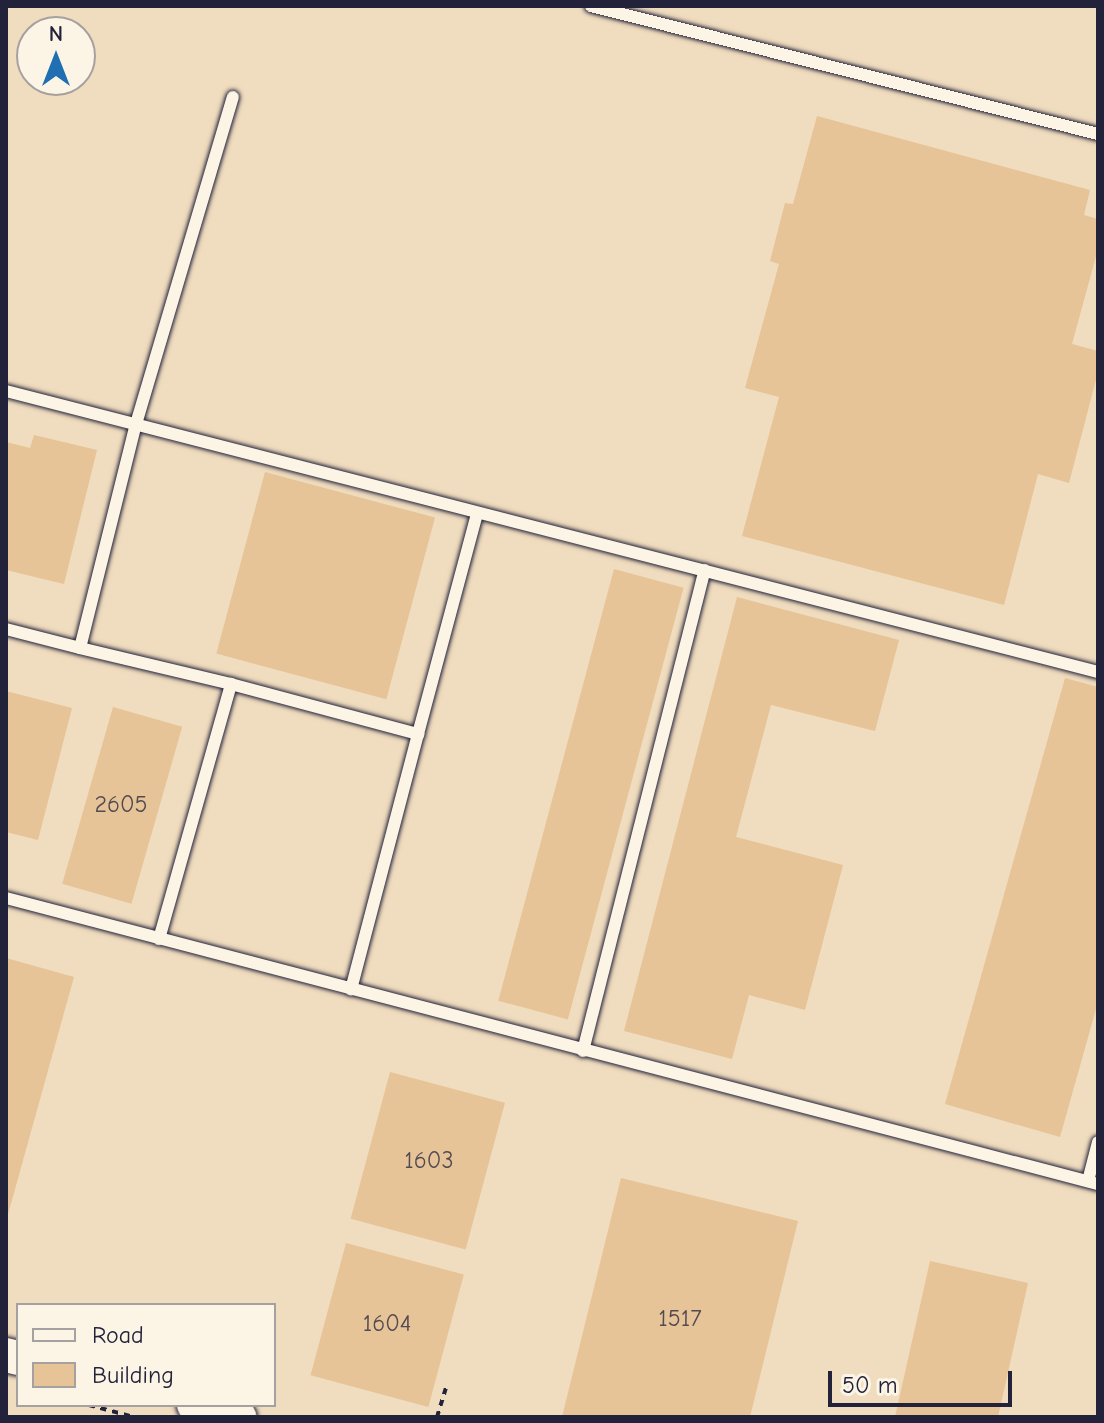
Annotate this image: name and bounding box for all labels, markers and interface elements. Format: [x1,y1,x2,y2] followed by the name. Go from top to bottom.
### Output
[16,16,96,96] north arrow
[49,21,63,47] text: N
[94,791,148,819] house number: 2605
[404,1147,454,1175] house number: 1603
[16,1303,276,1407] legend
[658,1305,702,1333] house number: 1517
[363,1310,411,1338] house number: 1604
[92,1321,144,1349] text: Road
[832,1355,1016,1405] scale bar
[92,1361,174,1389] text: Building
[842,1371,898,1399] text: 50 m

